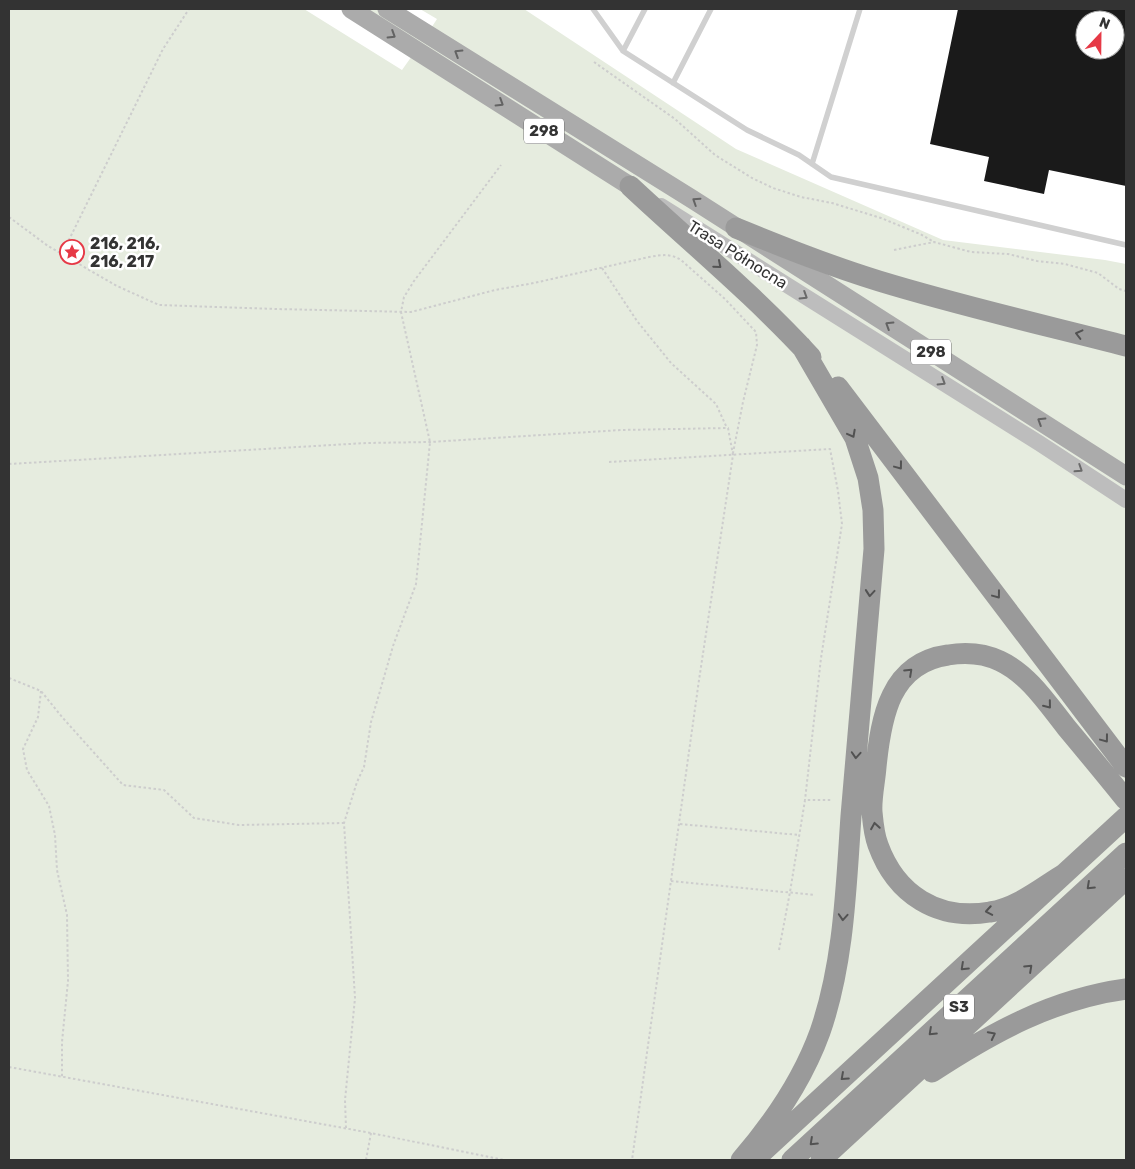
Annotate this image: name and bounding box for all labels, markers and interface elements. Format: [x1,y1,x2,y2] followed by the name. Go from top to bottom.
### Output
[1075,10,1125,60] north arrow
[1097,14,1113,33] text: N
[386,28,395,38] one-way arrow
[454,50,463,59] one-way arrow
[494,97,503,106] one-way arrow
[524,118,564,144] road number: 298
[692,198,701,207] one-way arrow
[685,216,791,293] street label: Trasa Północna
[90,234,160,271] place label: 216, 216, 216, 217
[59,239,85,265] place icon: 216, 216, 216, 217
[713,259,722,268] one-way arrow
[799,289,808,299] one-way arrow
[885,322,894,331] one-way arrow
[1075,329,1083,340] one-way arrow
[911,340,951,364] road number: 298
[936,376,945,386] one-way arrow
[1037,418,1046,428] one-way arrow
[846,429,856,438] one-way arrow
[893,460,901,469] one-way arrow
[1074,463,1083,472] one-way arrow
[991,589,1000,599] one-way arrow
[864,590,875,598] one-way arrow
[904,669,913,678] one-way arrow
[1043,699,1052,708] one-way arrow
[1099,733,1108,743] one-way arrow
[851,752,862,760] one-way arrow
[870,822,880,830] one-way arrow
[1087,880,1096,889] one-way arrow
[985,906,994,916] one-way arrow
[838,914,849,922] one-way arrow
[960,961,969,970] one-way arrow
[1024,965,1033,974] one-way arrow
[944,994,974,1020] road number: S3
[929,1026,938,1035] one-way arrow
[987,1031,996,1041] one-way arrow
[841,1071,850,1080] one-way arrow
[809,1136,818,1145] one-way arrow

